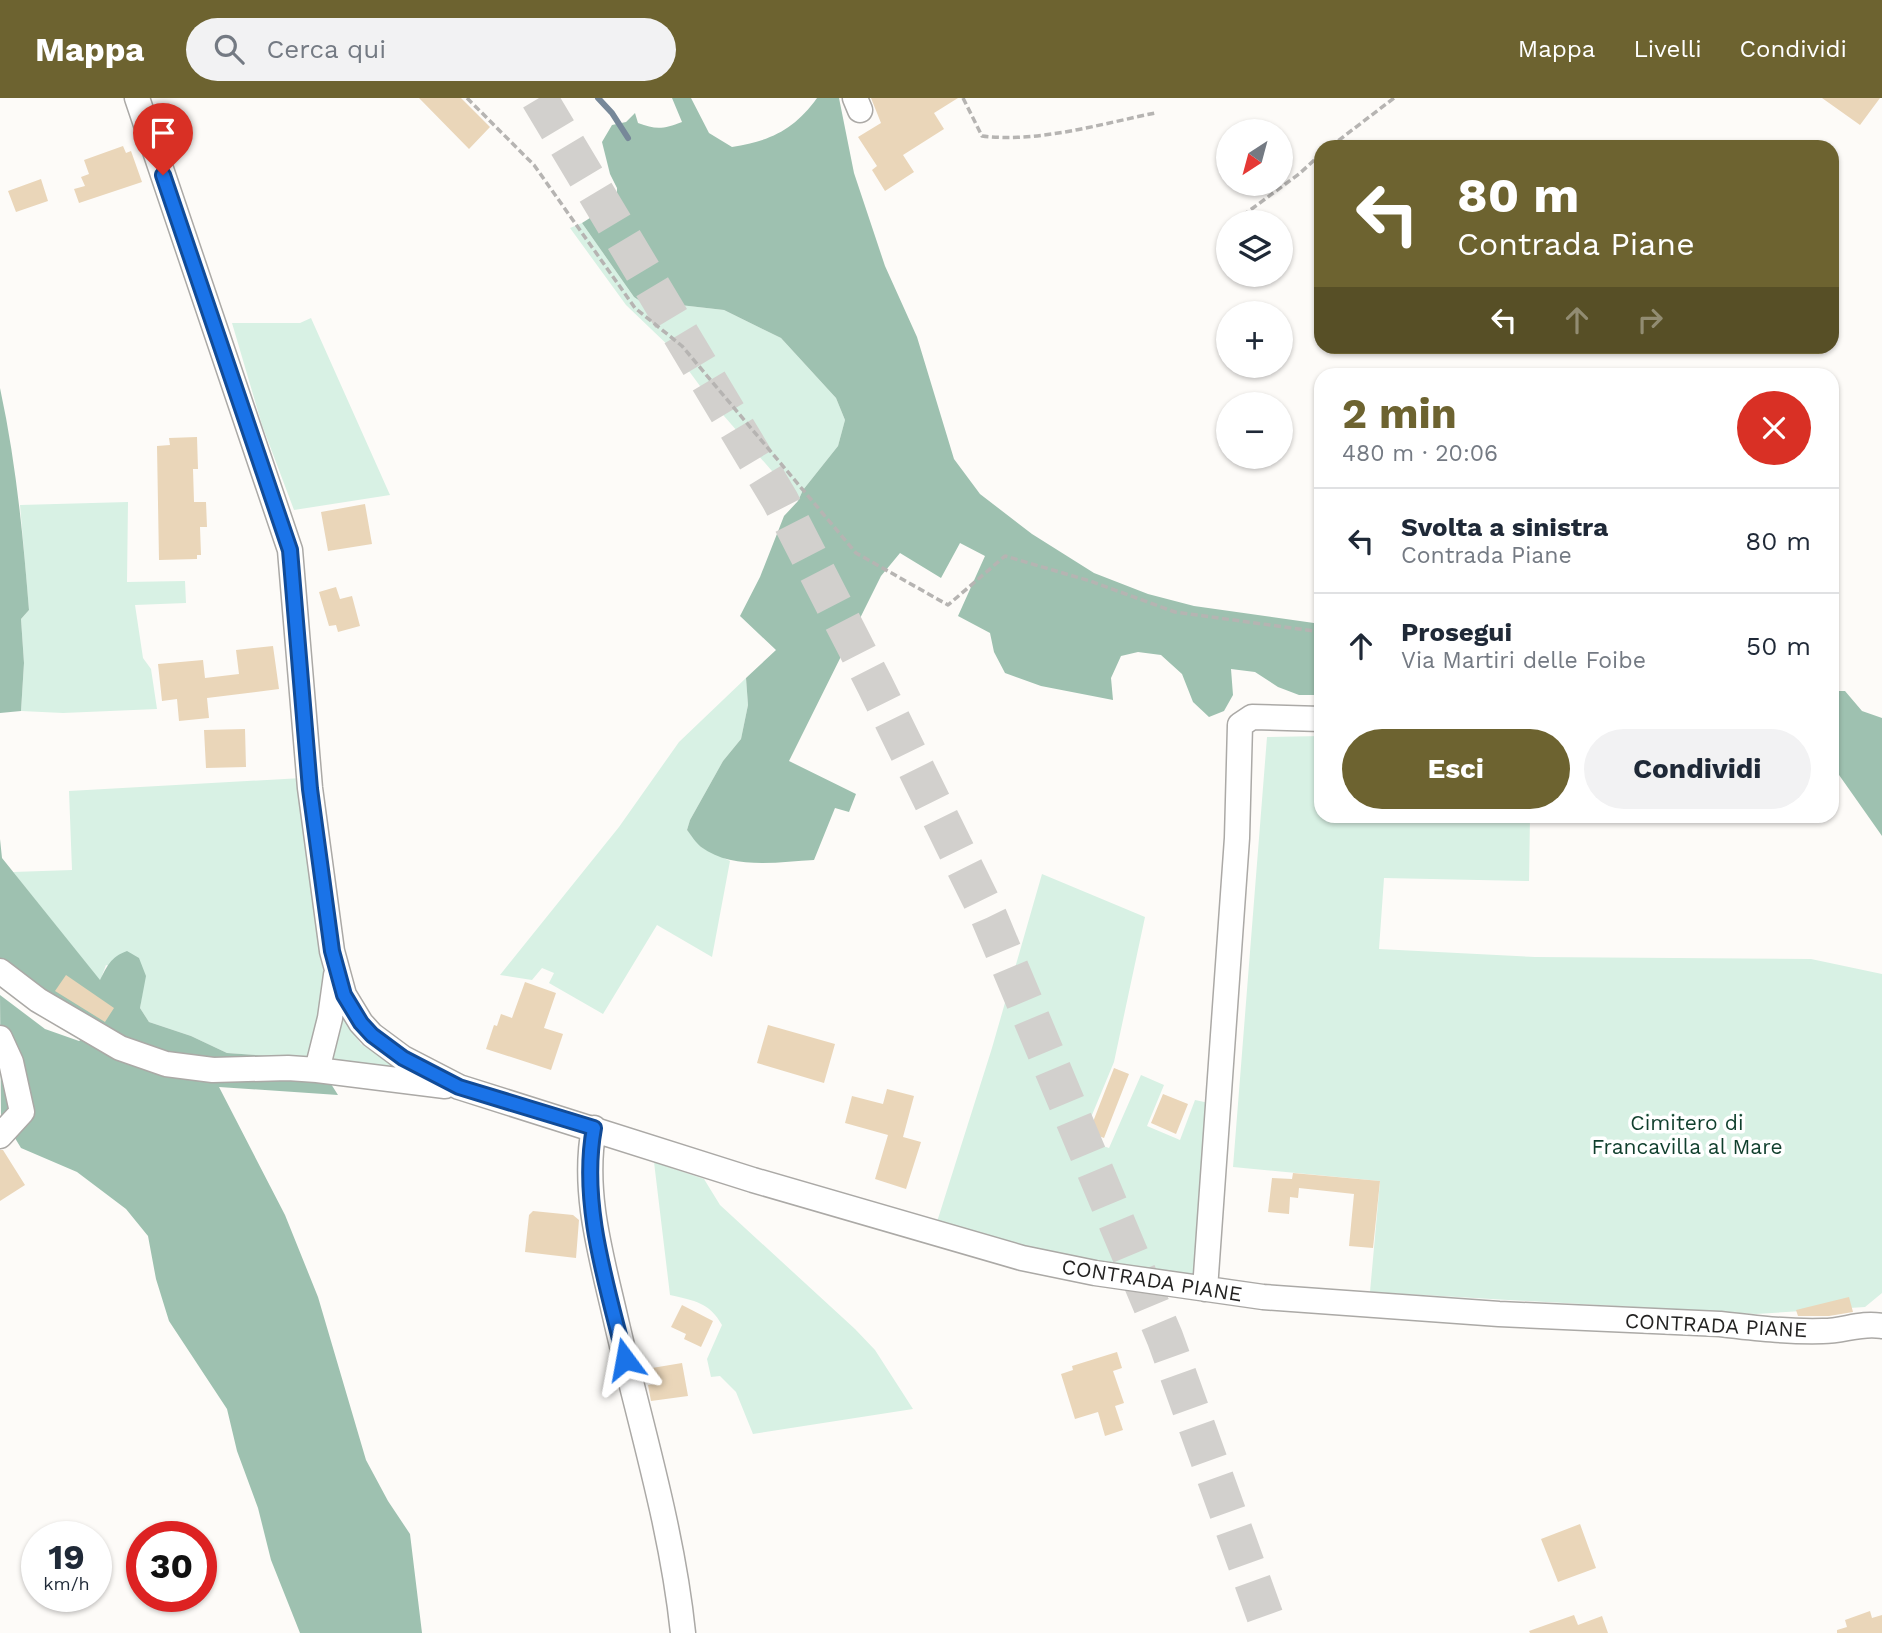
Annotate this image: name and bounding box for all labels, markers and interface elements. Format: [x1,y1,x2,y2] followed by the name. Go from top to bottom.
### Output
[186,18,676,81] search box
[35,30,144,69] text: Mappa
[210,30,248,68] icon: search
[266,34,386,64] text: Cerca qui
[1518,35,1595,63] text: Mappa
[1633,35,1702,63] text: Livelli
[1740,35,1847,63] text: Condividi
[133,103,193,175] pin
[144,114,182,152] icon: arrive
[1216,119,1293,196] north arrow
[1216,119,1293,469] map controls
[1457,166,1579,224] text: 80 m
[1342,168,1433,259] icon: left
[1216,210,1293,287] button: layers
[1457,225,1695,263] text: Contrada Piane
[1216,301,1293,378] button: +
[1485,301,1523,339] icon: left
[1558,301,1596,339] icon: ahead
[1631,301,1669,339] icon: right
[1342,389,1457,438] text: 2 min
[1737,391,1811,465] button: close
[1216,392,1293,469] button: −
[1342,440,1498,467] text: 480 m · 20:06
[1401,512,1608,542] text: Svolta a sinistra
[1342,522,1380,560] icon: left
[1745,526,1811,556] text: 80 m
[1401,542,1572,569] text: Contrada Piane
[1401,617,1512,647] text: Prosegui
[1342,627,1380,665] icon: ahead
[1746,631,1811,661] text: 50 m
[1401,647,1646,674] text: Via Martiri delle Foibe
[1342,729,1570,809] button: Esci
[1584,729,1811,809] button: Condividi
[1591,1110,1783,1159] park label: Cimitero di Francavilla al Mare
[1060,1253,1244,1307] street label: CONTRADA PIANE
[1624,1308,1808,1342] street label: CONTRADA PIANE
[588,1322,662,1396] position arrow
[126,1521,217,1612] speed limit sign: 30
[48,1536,85,1578] text: 19
[43,1573,90,1594] text: km/h

